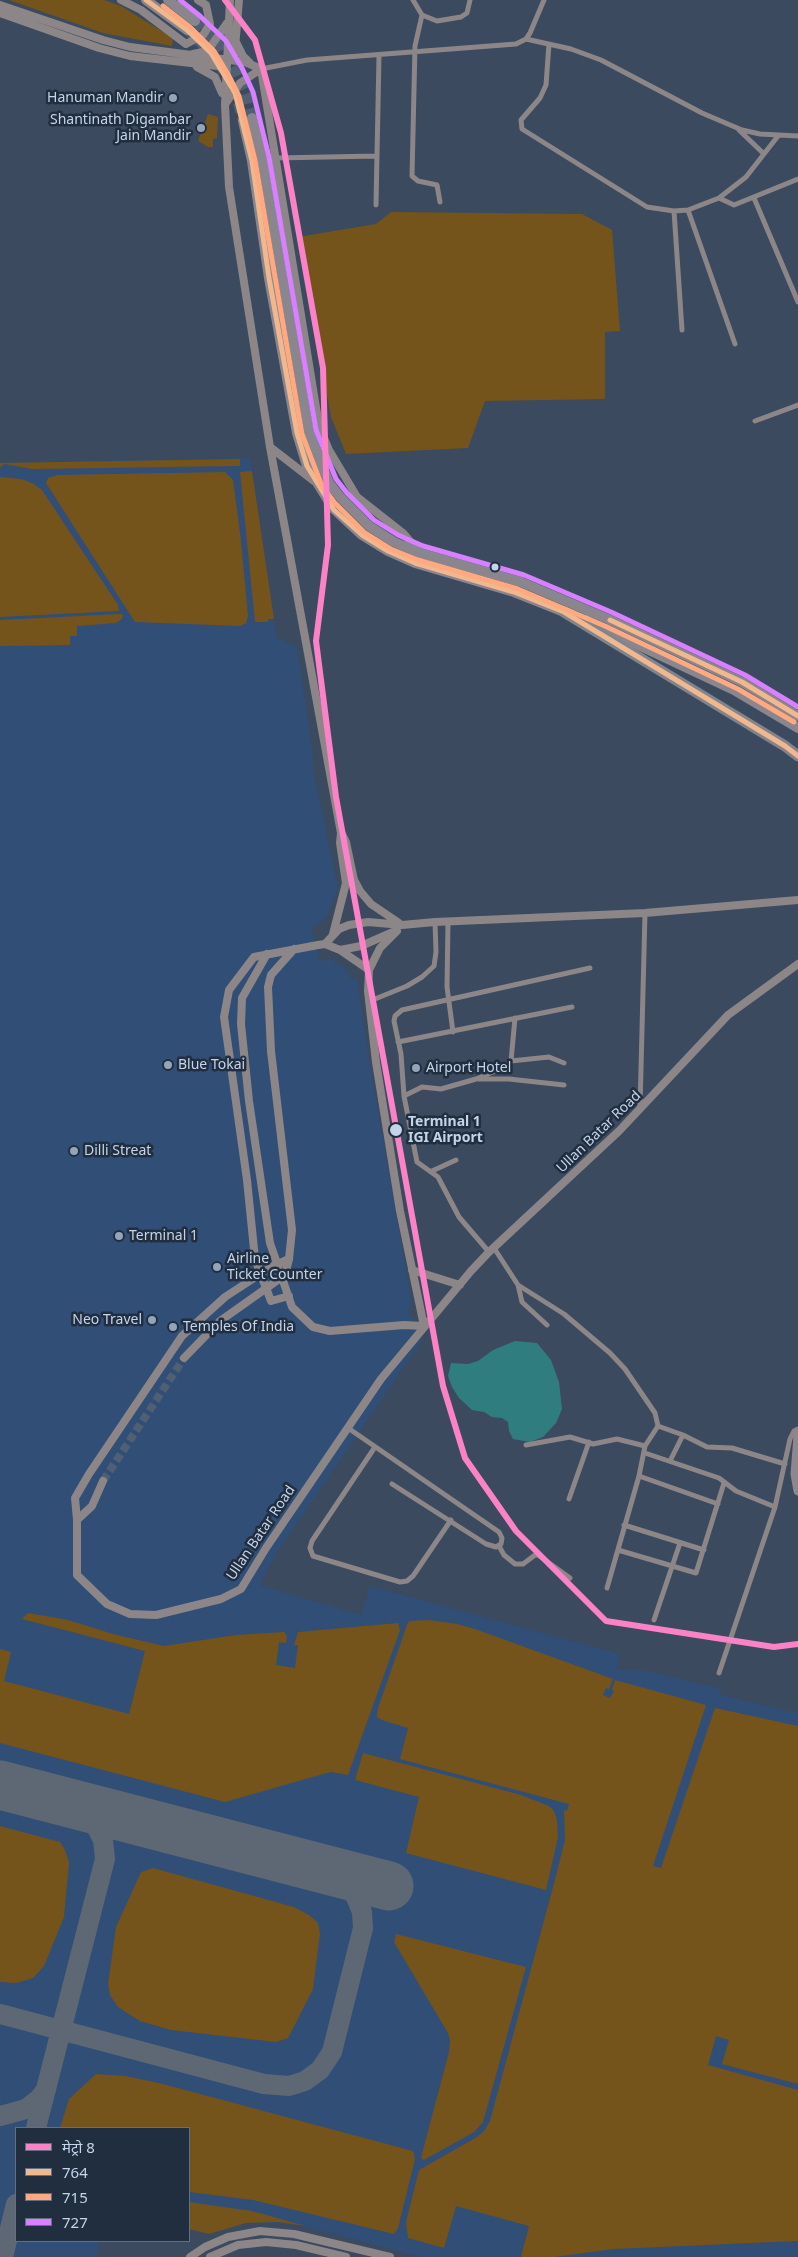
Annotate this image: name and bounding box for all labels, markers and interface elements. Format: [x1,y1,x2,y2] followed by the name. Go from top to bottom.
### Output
[47,90,163,106] place label: Hanuman Mandir
[167,92,179,104] marker: Hanuman Mandir
[50,112,191,144] place label: Shantinath Digambar Jain Mandir
[195,122,207,134] marker: Shantinath Digambar Jain Mandir
[490,562,500,572] unlabelled marker
[178,1057,245,1073] place label: Blue Tokai
[162,1059,174,1071] marker: Blue Tokai
[426,1060,511,1076] place label: Airport Hotel
[410,1062,422,1074] marker: Airport Hotel
[553,1088,645,1176] street label: Ullan Batar Road
[408,1114,483,1146] place label: Terminal 1 IGI Airport
[388,1122,404,1138] marker: Terminal 1 IGI Airport
[84,1143,151,1159] place label: Dilli Streat
[68,1145,80,1157] marker: Dilli Streat
[129,1228,198,1244] place label: Terminal 1
[113,1230,125,1242] marker: Terminal 1
[227,1251,323,1284] place label: Airline Ticket Counter
[211,1261,223,1273] marker: Airline Ticket Counter
[72,1312,142,1328] place label: Neo Travel
[146,1314,158,1326] marker: Neo Travel
[183,1319,294,1335] place label: Temples Of India
[167,1321,179,1333] marker: Temples Of India
[223,1482,299,1584] street label: Ullan Batar Road
[15,2127,190,2242] legend
[62,2137,95,2157] text: मेट्रो 8
[62,2162,88,2182] text: 764
[62,2187,88,2207] text: 715
[62,2212,88,2232] text: 727

